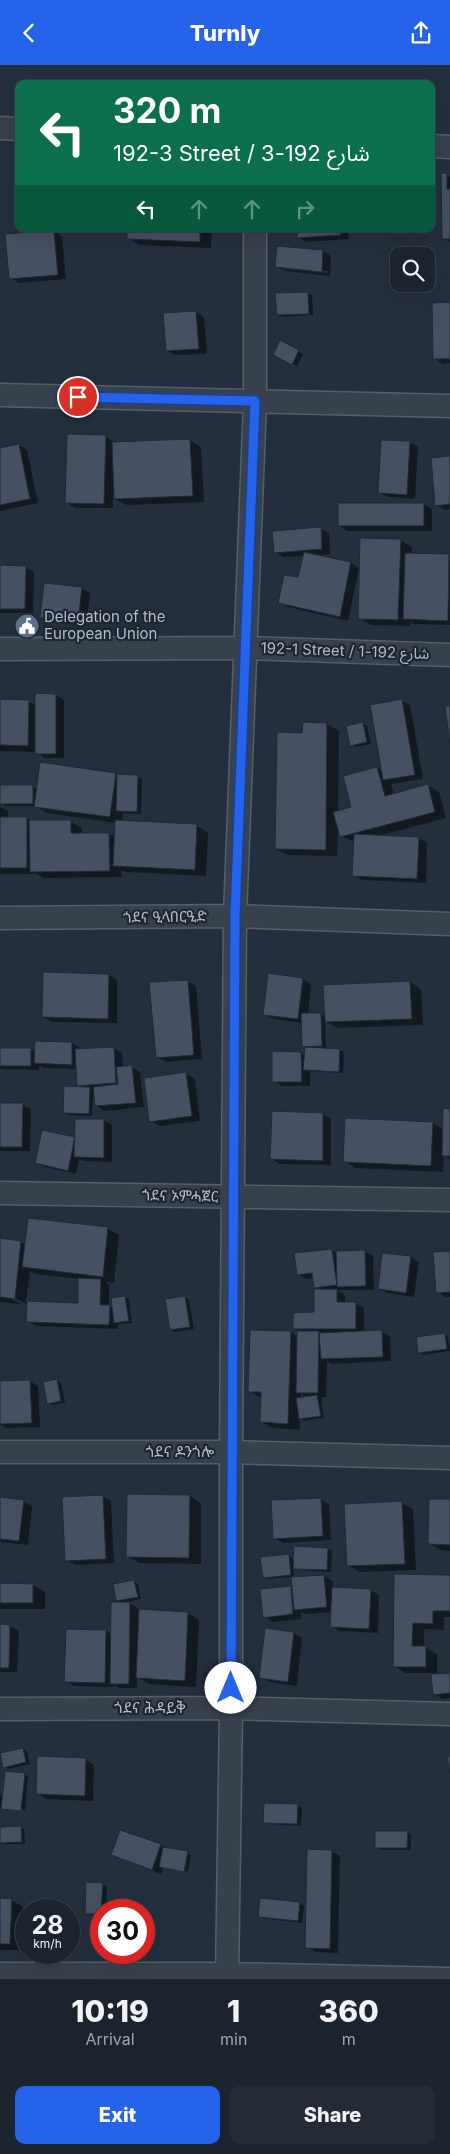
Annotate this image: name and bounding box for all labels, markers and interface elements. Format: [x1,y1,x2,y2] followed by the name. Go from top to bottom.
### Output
[15,19,43,47] icon: back
[407,19,435,47] icon: share
[190,20,260,46] text: Turnly
[113,89,221,131] text: 320 m
[30,100,95,165] icon: left
[113,140,370,166] text: 192-3 Street / شارع 192-3
[132,195,160,223] icon: left
[185,195,213,223] icon: ahead
[238,195,266,223] icon: ahead
[291,195,319,223] icon: right
[390,247,435,292] map controls
[390,247,435,292] button: search
[57,376,99,418] pin
[64,383,92,411] icon: arrive
[44,607,165,643] place label: Delegation of the European Union
[14,613,40,639] public building icon: Delegation of the European Union
[260,638,430,666] street label: 192-1 Street / شارع 192-1
[123,906,207,927] street label: ጎደና ዒላበርዒድ
[142,1185,219,1206] street label: ጎደና ኦምሓጀር
[146,1442,214,1461] street label: ጎደና ዶንጎሎ
[204,1661,256,1713] position arrow
[114,1698,186,1717] street label: ጎደና ሕዳይቅ
[90,1899,155,1964] speed limit sign: 30
[31,1910,64,1940] text: 28
[33,1936,62,1951] text: km/h
[71,1993,149,2029] text: 10:19
[227,1993,240,2029] text: 1
[318,1993,379,2029] text: 360
[85,2029,135,2049] text: Arrival
[220,2029,247,2049] text: min
[342,2029,356,2049] text: m
[15,2086,220,2144] button: Exit
[230,2086,435,2144] button: Share

